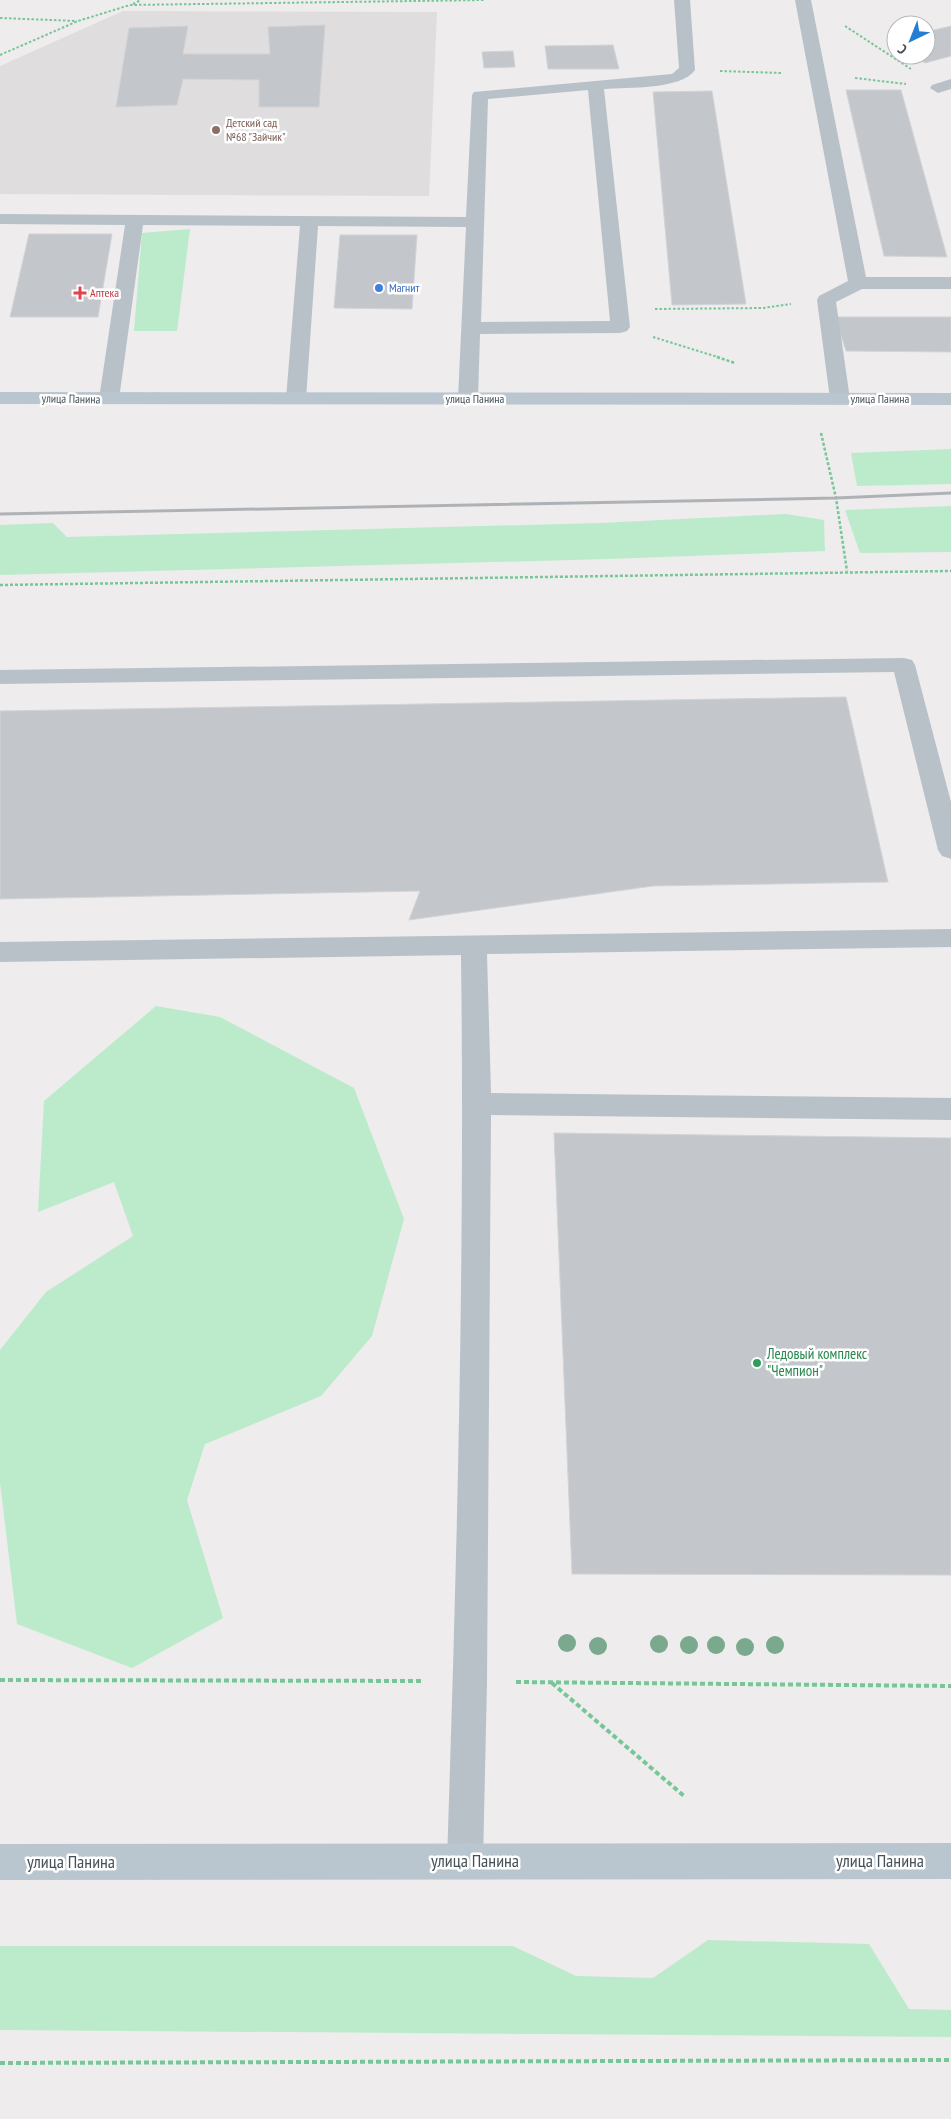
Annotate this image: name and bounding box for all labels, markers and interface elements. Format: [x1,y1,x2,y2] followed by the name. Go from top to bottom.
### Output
[886,15,936,65] north arrow
[893,40,911,58] text: С
[226,115,285,144] place label: Детский сад №68 "Зайчик"
[210,124,222,136] marker: Детский сад №68 "Зайчик"
[389,280,419,295] place label: Магнит
[373,282,385,294] marker: Магнит
[90,285,119,300] place label: Аптека
[74,287,86,299] marker: Аптека
[41,390,101,407] street label: улица Панина
[446,391,505,406] street label: улица Панина
[851,391,910,406] street label: улица Панина
[766,1344,868,1380] place label: Ледовый комплекс "Чемпион"
[751,1357,763,1369] marker: Ледовый комплекс "Чемпион"
[431,1849,519,1872] street label: улица Панина
[836,1849,924,1872] street label: улица Панина
[27,1850,115,1873] street label: улица Панина

